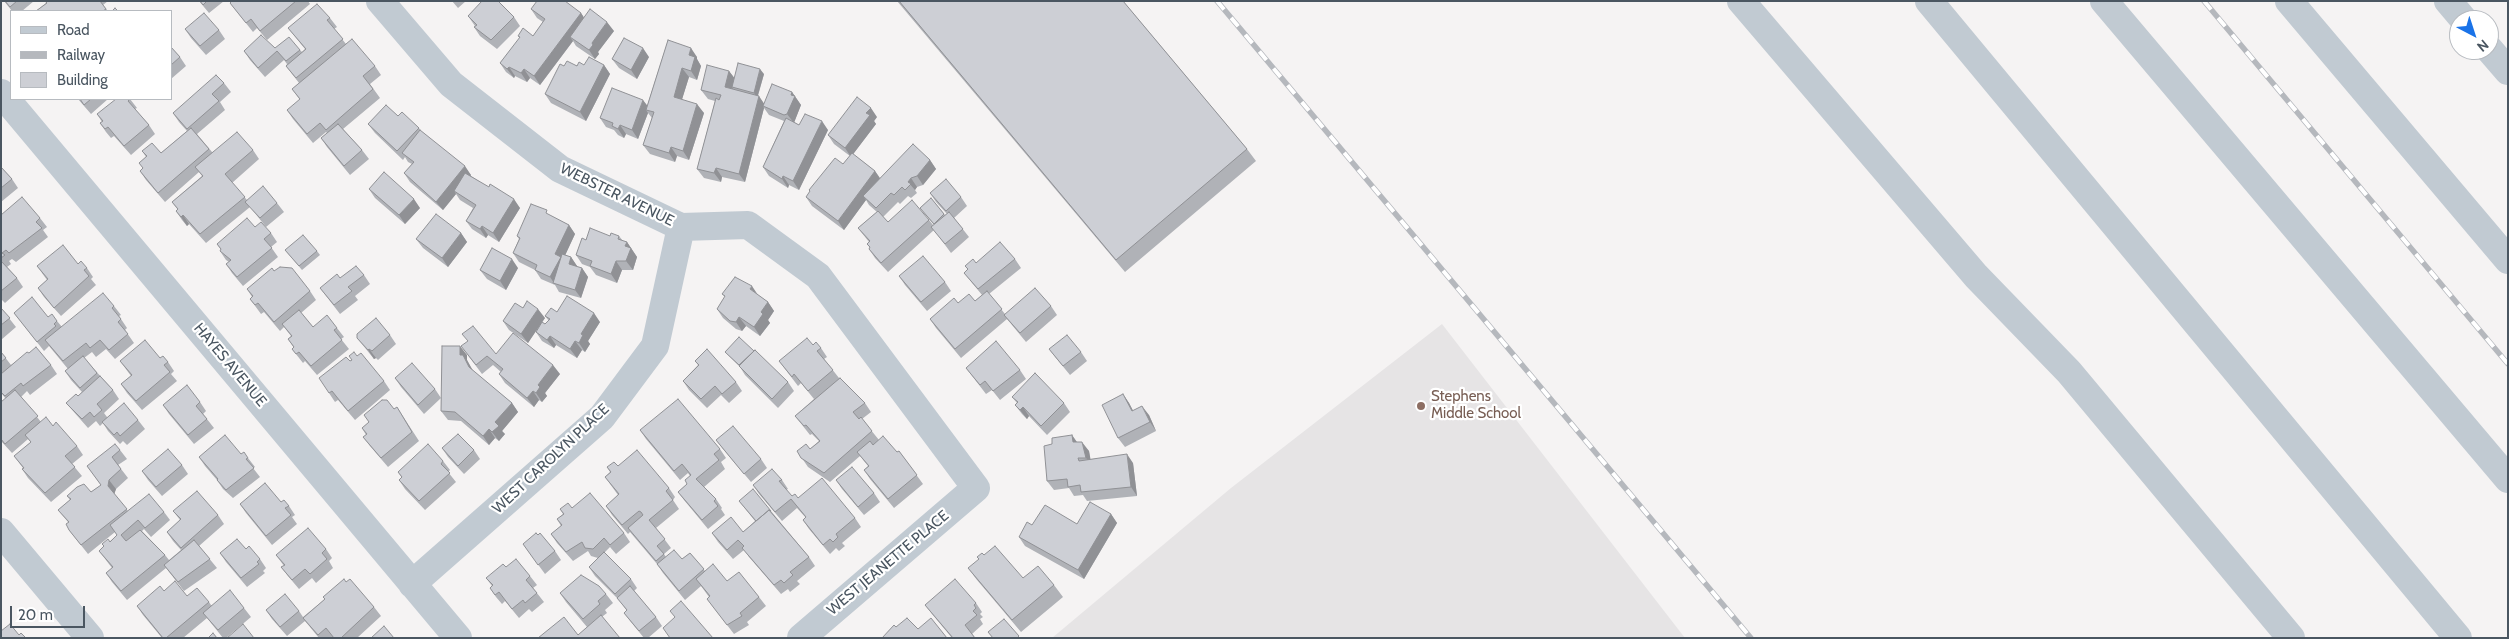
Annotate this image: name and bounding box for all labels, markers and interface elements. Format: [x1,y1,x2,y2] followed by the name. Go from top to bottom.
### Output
[10,10,172,100] legend
[2449,10,2499,60] north arrow
[57,21,90,39] text: Road
[2473,36,2493,56] text: N
[57,46,105,64] text: Railway
[57,71,108,89] text: Building
[557,160,677,230] street label: WEBSTER AVENUE
[190,320,270,410] street label: HAYES AVENUE
[1431,388,1521,423] place label: Stephens Middle School
[489,400,613,518] street label: WEST CAROLYN PLACE
[1415,400,1427,412] marker: Stephens Middle School
[824,507,952,619] street label: WEST JEANETTE PLACE
[12,596,88,628] scale bar
[18,606,53,624] text: 20 m

